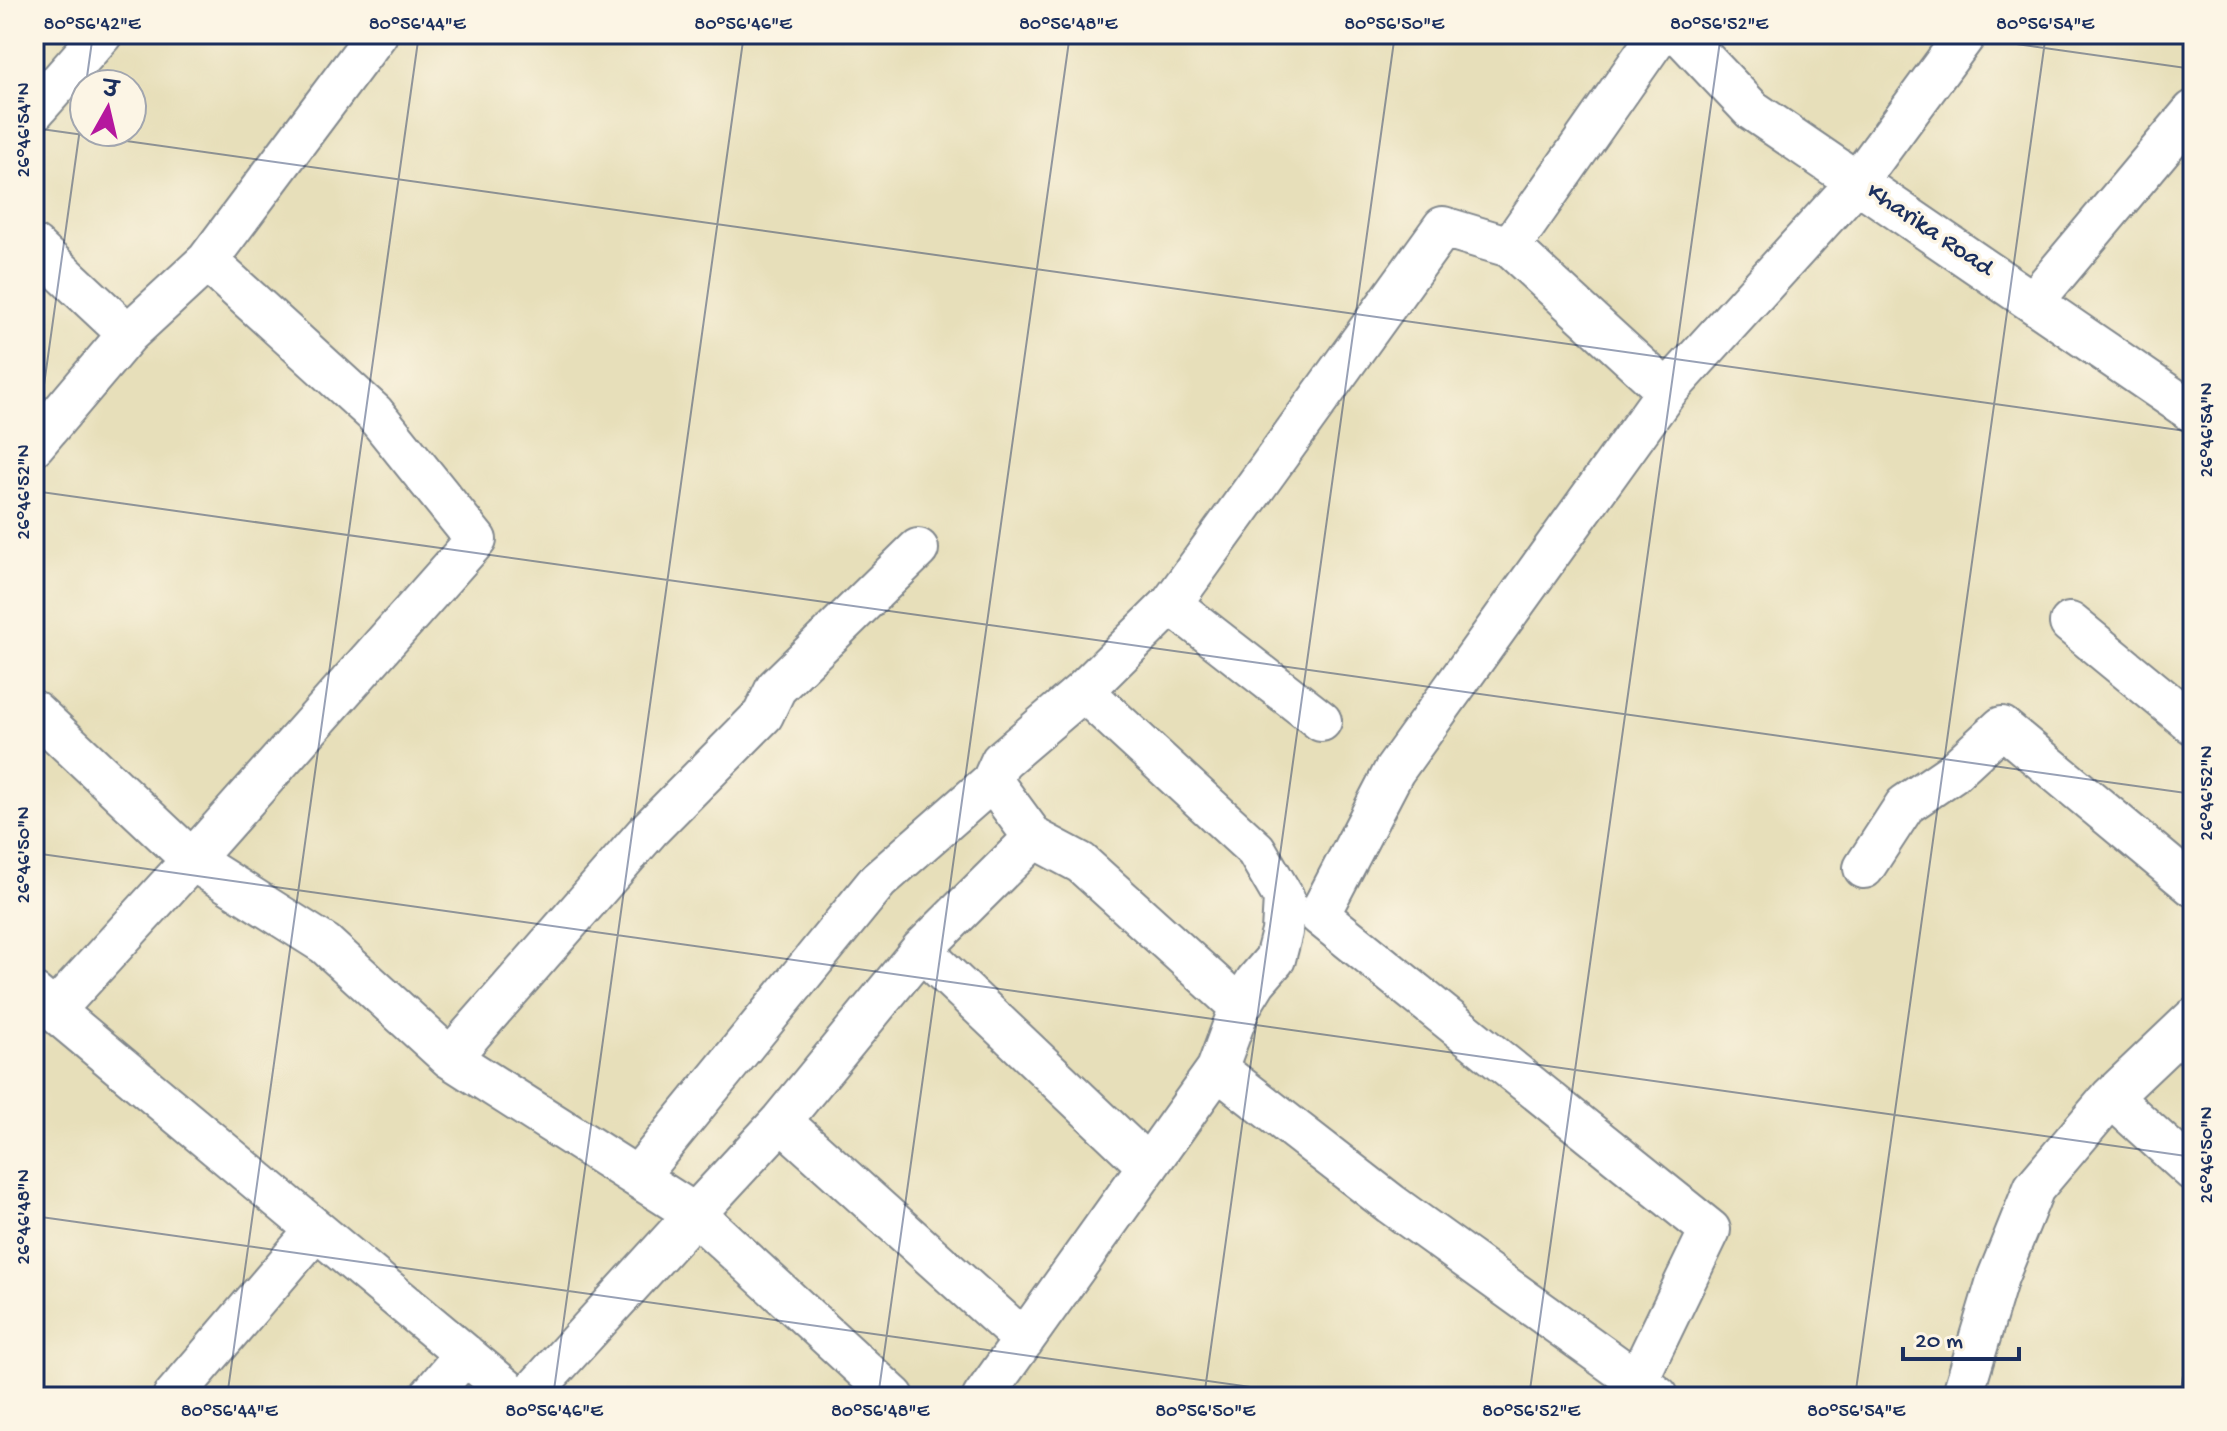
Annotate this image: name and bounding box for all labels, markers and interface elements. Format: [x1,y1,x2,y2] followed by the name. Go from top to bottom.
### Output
[43,14,142,37] text: 80°56'42"E
[369,14,467,37] text: 80°56'44"E
[694,14,793,37] text: 80°56'46"E
[1019,14,1119,37] text: 80°56'48"E
[1344,14,1445,37] text: 80°56'50"E
[1670,14,1770,37] text: 80°56'52"E
[1996,14,2095,37] text: 80°56'54"E
[68,68,148,148] north arrow
[99,78,122,106] text: उ
[14,83,37,177] text: 26°46'54"N
[1860,177,2000,286] street label: Kharika Road
[2197,383,2220,477] text: 26°46'54"N
[14,444,37,540] text: 26°46'52"N
[2197,745,2220,841] text: 26°46'52"N
[14,807,37,903] text: 26°46'50"N
[2197,1107,2220,1203] text: 26°46'50"N
[14,1169,37,1265] text: 26°46'48"N
[1903,1311,2019,1361] scale bar
[1915,1328,1963,1357] text: 20 m
[181,1401,279,1424] text: 80°56'44"E
[505,1401,604,1424] text: 80°56'46"E
[831,1401,931,1424] text: 80°56'48"E
[1155,1401,1256,1424] text: 80°56'50"E
[1482,1401,1582,1424] text: 80°56'52"E
[1807,1401,1906,1424] text: 80°56'54"E

